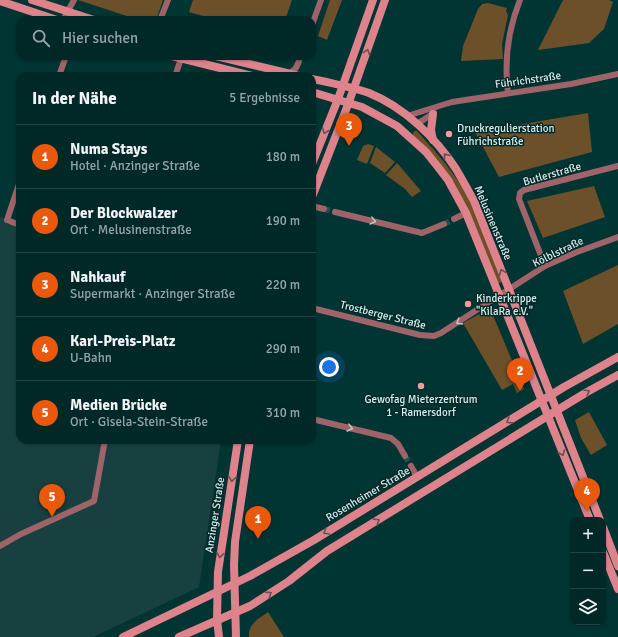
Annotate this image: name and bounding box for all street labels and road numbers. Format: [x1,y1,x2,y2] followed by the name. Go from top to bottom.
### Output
[494,69,562,91] street label: Führichstraße
[521,160,583,188] street label: Butlerstraße
[471,184,515,262] street label: Melusinenstraße
[530,234,586,270] street label: Kölblstraße
[339,298,427,332] street label: Trostberger Straße
[324,464,412,524] street label: Rosenheimer Straße
[203,476,227,554] street label: Anzinger Straße

